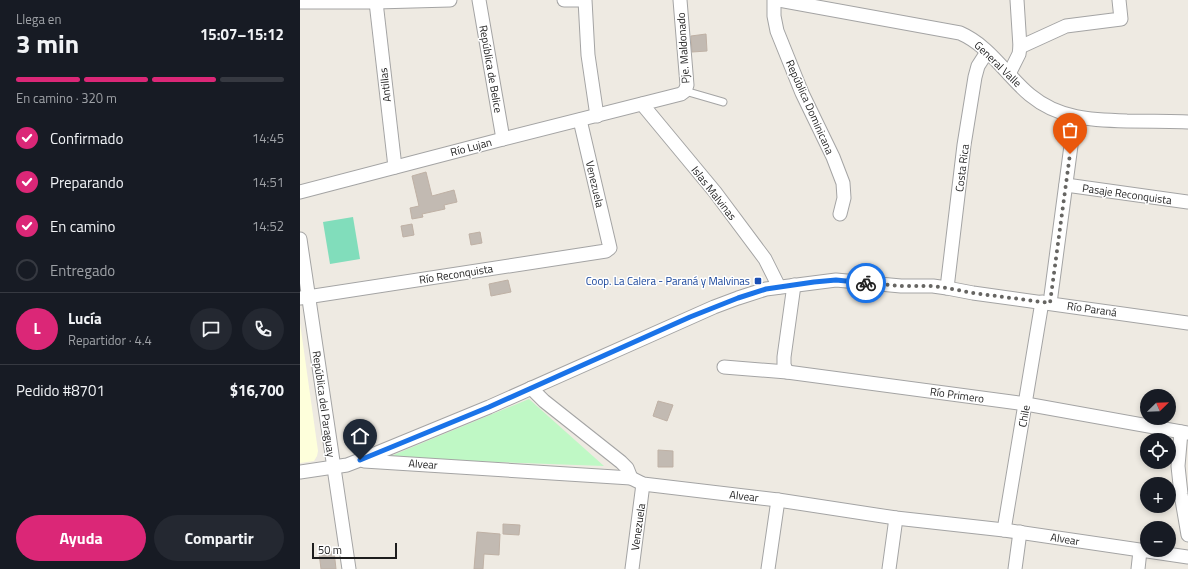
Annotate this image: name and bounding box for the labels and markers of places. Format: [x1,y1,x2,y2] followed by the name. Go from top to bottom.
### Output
[1053,113,1087,154] pin
[586,273,750,289] place label: Coop. La Calera - Paraná y Malvinas
[753,276,763,286] marker: Coop. La Calera - Paraná y Malvinas
[343,419,377,460] pin

